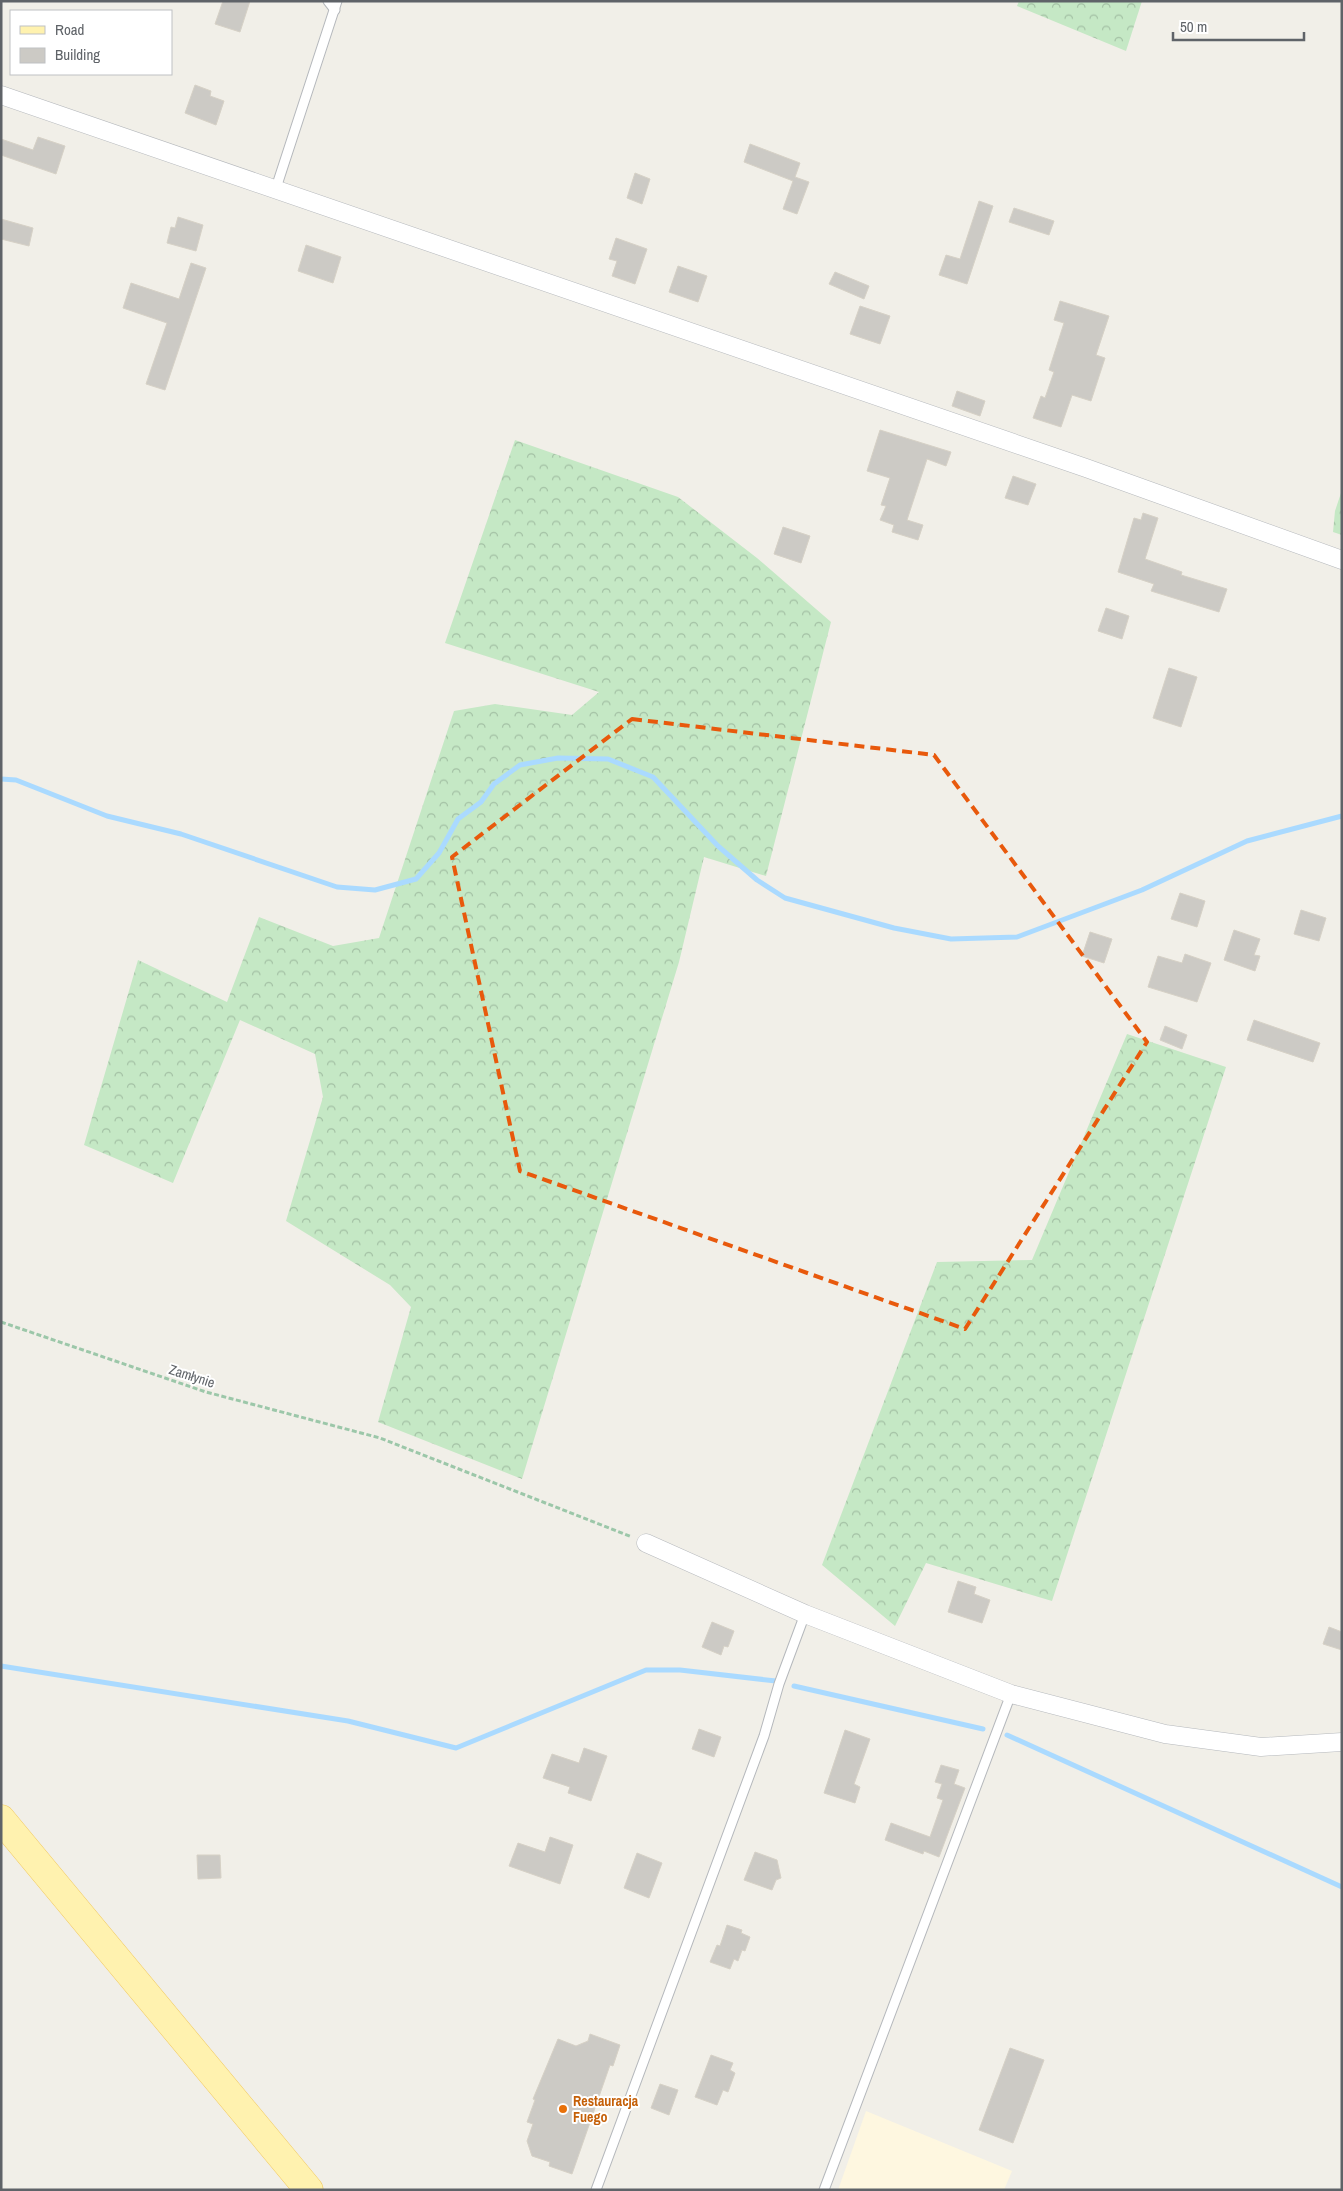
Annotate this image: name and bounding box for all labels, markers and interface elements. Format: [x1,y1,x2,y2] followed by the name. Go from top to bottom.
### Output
[10,10,172,75] legend
[1173,10,1304,42] scale bar
[1180,16,1207,37] text: 50 m
[55,19,84,40] text: Road
[55,44,100,65] text: Building
[167,1360,217,1392] street label: Zamłynie
[573,2092,639,2126] place label: Restauracja Fuego
[557,2103,569,2115] marker: Restauracja Fuego

